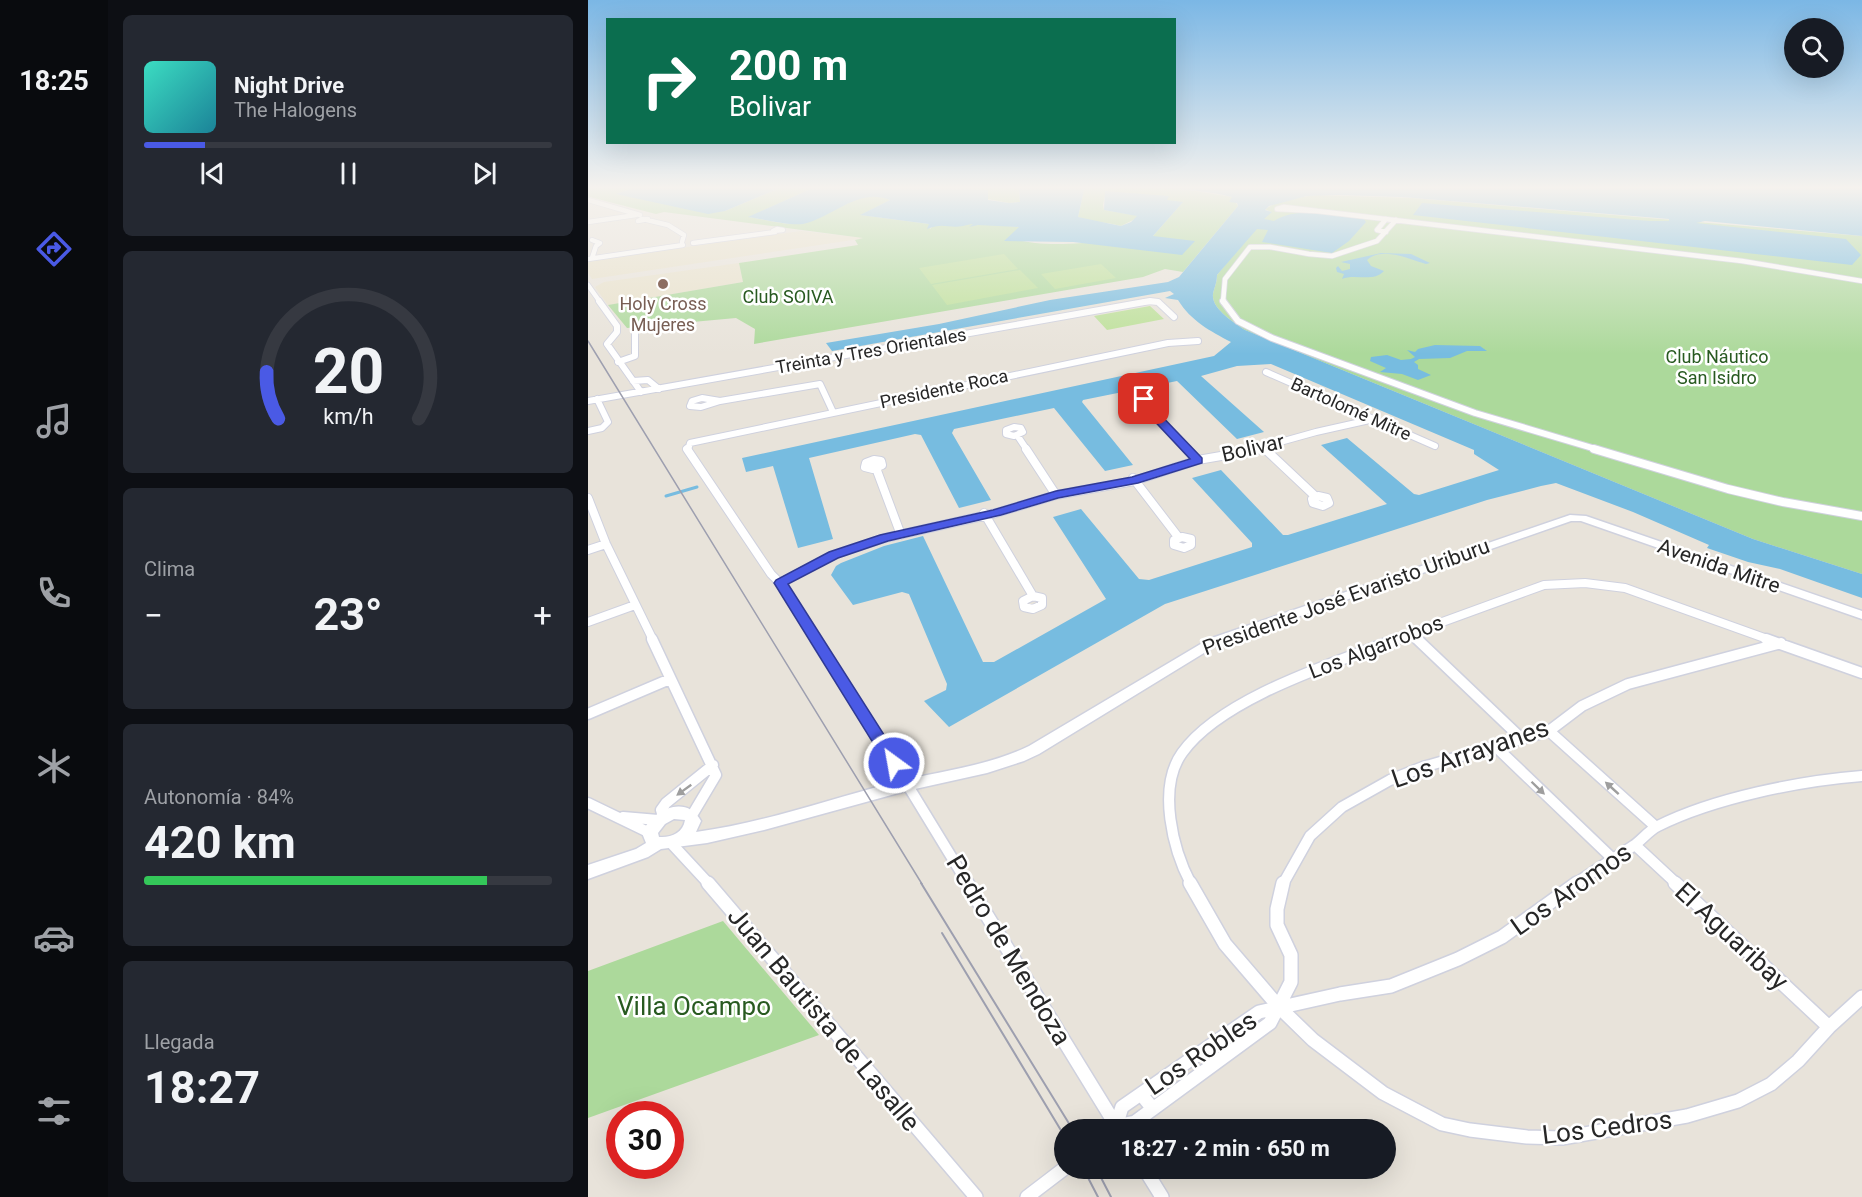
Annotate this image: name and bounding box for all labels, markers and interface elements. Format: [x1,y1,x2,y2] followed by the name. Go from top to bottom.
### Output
[1784,18,1844,78] map controls
[1784,18,1844,78] button: search
[729,41,848,90] text: 200 m
[630,42,708,120] icon: right
[19,65,89,97] text: 18:25
[234,73,344,98] text: Night Drive
[729,91,811,123] text: Bolivar
[234,98,357,122] text: The Halogens
[196,157,229,190] icon: previous
[332,157,365,190] icon: pause
[468,157,501,190] icon: next
[33,228,75,270] icon: directions
[656,277,670,291] marker: Holy Cross Mujeres
[742,286,834,307] park label: Club SOIVA
[620,293,706,335] place label: Holy Cross Mujeres
[774,323,968,378] street label: Treinta y Tres Orientales
[312,335,384,408] text: 20
[1665,346,1769,388] park label: Club Náutico San Isidro
[878,365,1010,412] street label: Presidente Roca
[1118,373,1169,424] pin
[1288,373,1415,444] street label: Bartolomé Mitre
[1127,382,1160,415] icon: arrive
[33,400,75,442] icon: music
[323,405,373,430] text: km/h
[1219,429,1287,467] street label: Bolivar
[1199,534,1493,660] street label: Presidente José Evaristo Uriburu
[1655,534,1783,598] street label: Avenida Mitre
[144,557,195,581] text: Clima
[33,572,75,614] icon: phone
[313,588,383,641] text: 23°
[144,596,163,635] text: −
[533,596,552,635] text: +
[1305,610,1447,684] street label: Los Algarrobos
[1387,712,1553,794] street label: Los Arrayanes
[862,731,926,795] position arrow
[33,745,75,787] icon: climate
[1531,781,1546,795] one-way arrow
[1605,782,1620,795] one-way arrow
[676,784,692,796] one-way arrow
[144,785,294,809] text: Autonomía · 84%
[144,816,296,869] text: 420 km
[1505,837,1637,941] street label: Los Aromos
[940,849,1078,1051] street label: Pedro de Mendoza
[1669,876,1795,996] street label: El Aguaribay
[722,901,926,1137] street label: Juan Bautista de Lasalle
[33,917,75,959] icon: car
[617,991,771,1021] park label: Villa Ocampo
[1140,1005,1262,1101] street label: Los Robles
[144,1030,215,1054] text: Llegada
[144,1061,260,1114] text: 18:27
[33,1090,75,1132] icon: filters
[606,1101,684,1179] speed limit sign: 30
[1540,1104,1674,1150] street label: Los Cedros
[1120,1136,1330,1161] text: 18:27 · 2 min · 650 m

